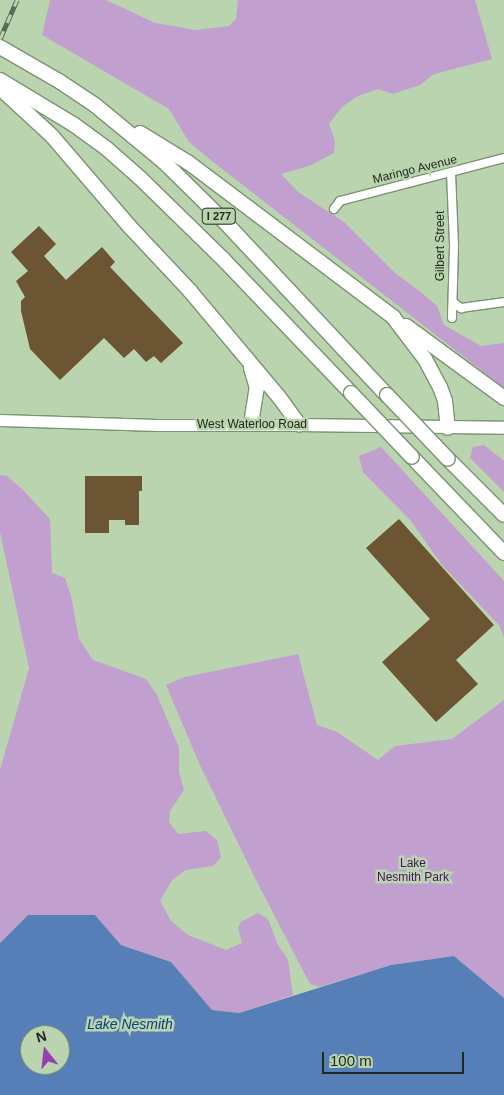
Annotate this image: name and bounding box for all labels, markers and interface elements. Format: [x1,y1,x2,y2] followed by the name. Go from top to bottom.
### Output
[371,152,459,188] street label: Maringo Avenue
[202,208,236,225] road number: I 277
[434,211,448,281] street label: Gilbert Street
[197,418,307,432] street label: West Waterloo Road
[377,857,449,885] park label: Lake Nesmith Park
[87,1016,173,1032] water label: Lake Nesmith
[20,1025,70,1075] north arrow
[34,1027,48,1046] text: N
[324,1042,466,1074] scale bar
[330,1052,372,1069] text: 100 m

